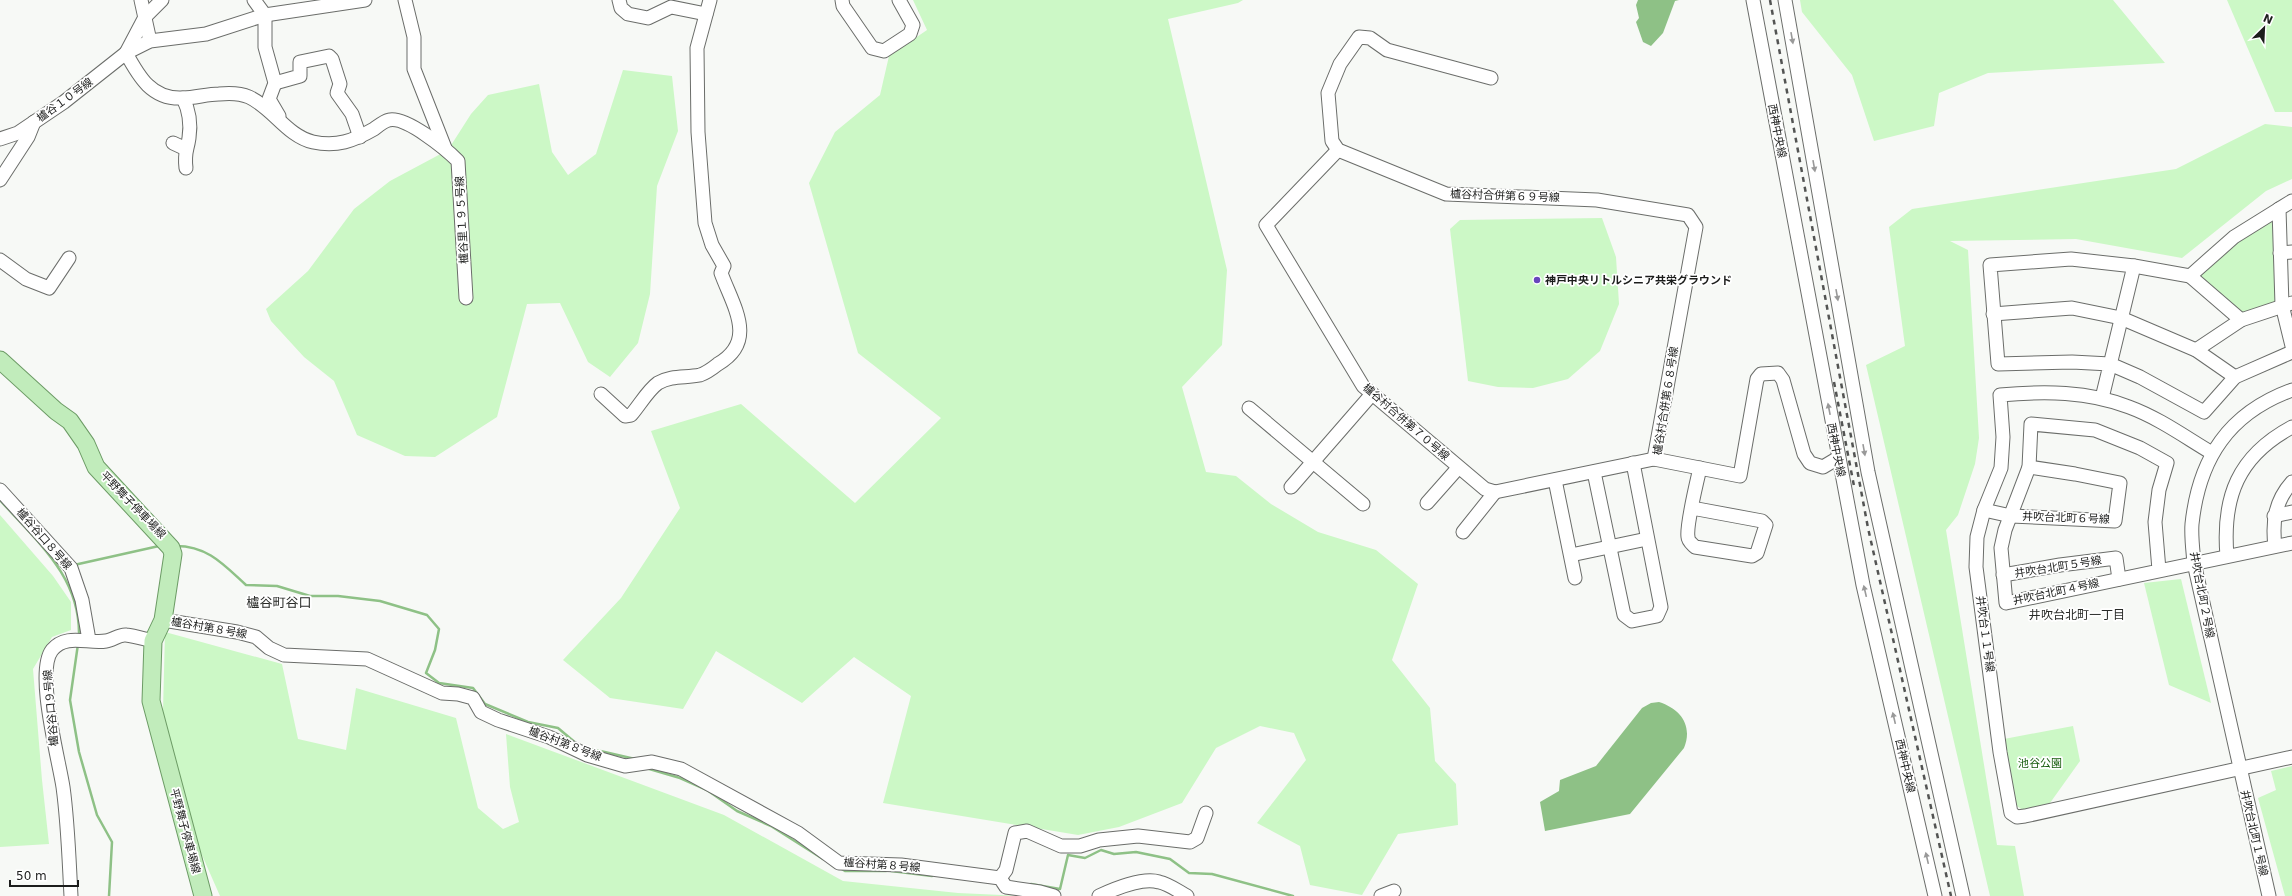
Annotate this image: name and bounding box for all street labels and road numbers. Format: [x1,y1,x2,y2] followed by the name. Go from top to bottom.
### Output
[34,75,96,125] street label: 櫨谷１０号線
[1765,103,1789,159] street label: 西神中央線
[453,176,471,264] street label: 櫨谷里１９５号線
[1450,188,1560,204] street label: 櫨谷村合併第６９号線
[1651,346,1681,456] street label: 櫨谷村合併第６８号線
[1360,381,1452,463] street label: 櫨谷村合併第７０号線
[1824,422,1848,478] street label: 西神中央線
[98,469,168,541] street label: 平野舞子停車場線
[14,506,74,572] street label: 櫨谷谷口８号線
[2022,510,2110,526] street label: 井吹台北町６号線
[2187,551,2217,639] street label: 井吹台北町２号線
[2014,554,2102,580] street label: 井吹台北町５号線
[2012,576,2100,608] street label: 井吹台北町４号線
[1973,595,1997,673] street label: 井吹台１１号線
[170,615,248,641] street label: 櫨谷村第８号線
[41,669,61,747] street label: 櫨谷谷口９号線
[527,724,603,764] street label: 櫨谷村第８号線
[1892,738,1918,794] street label: 西神中央線
[167,787,203,875] street label: 平野舞子停車場線
[2238,789,2270,877] street label: 井吹台北町１号線
[843,856,921,874] street label: 櫨谷村第８号線

